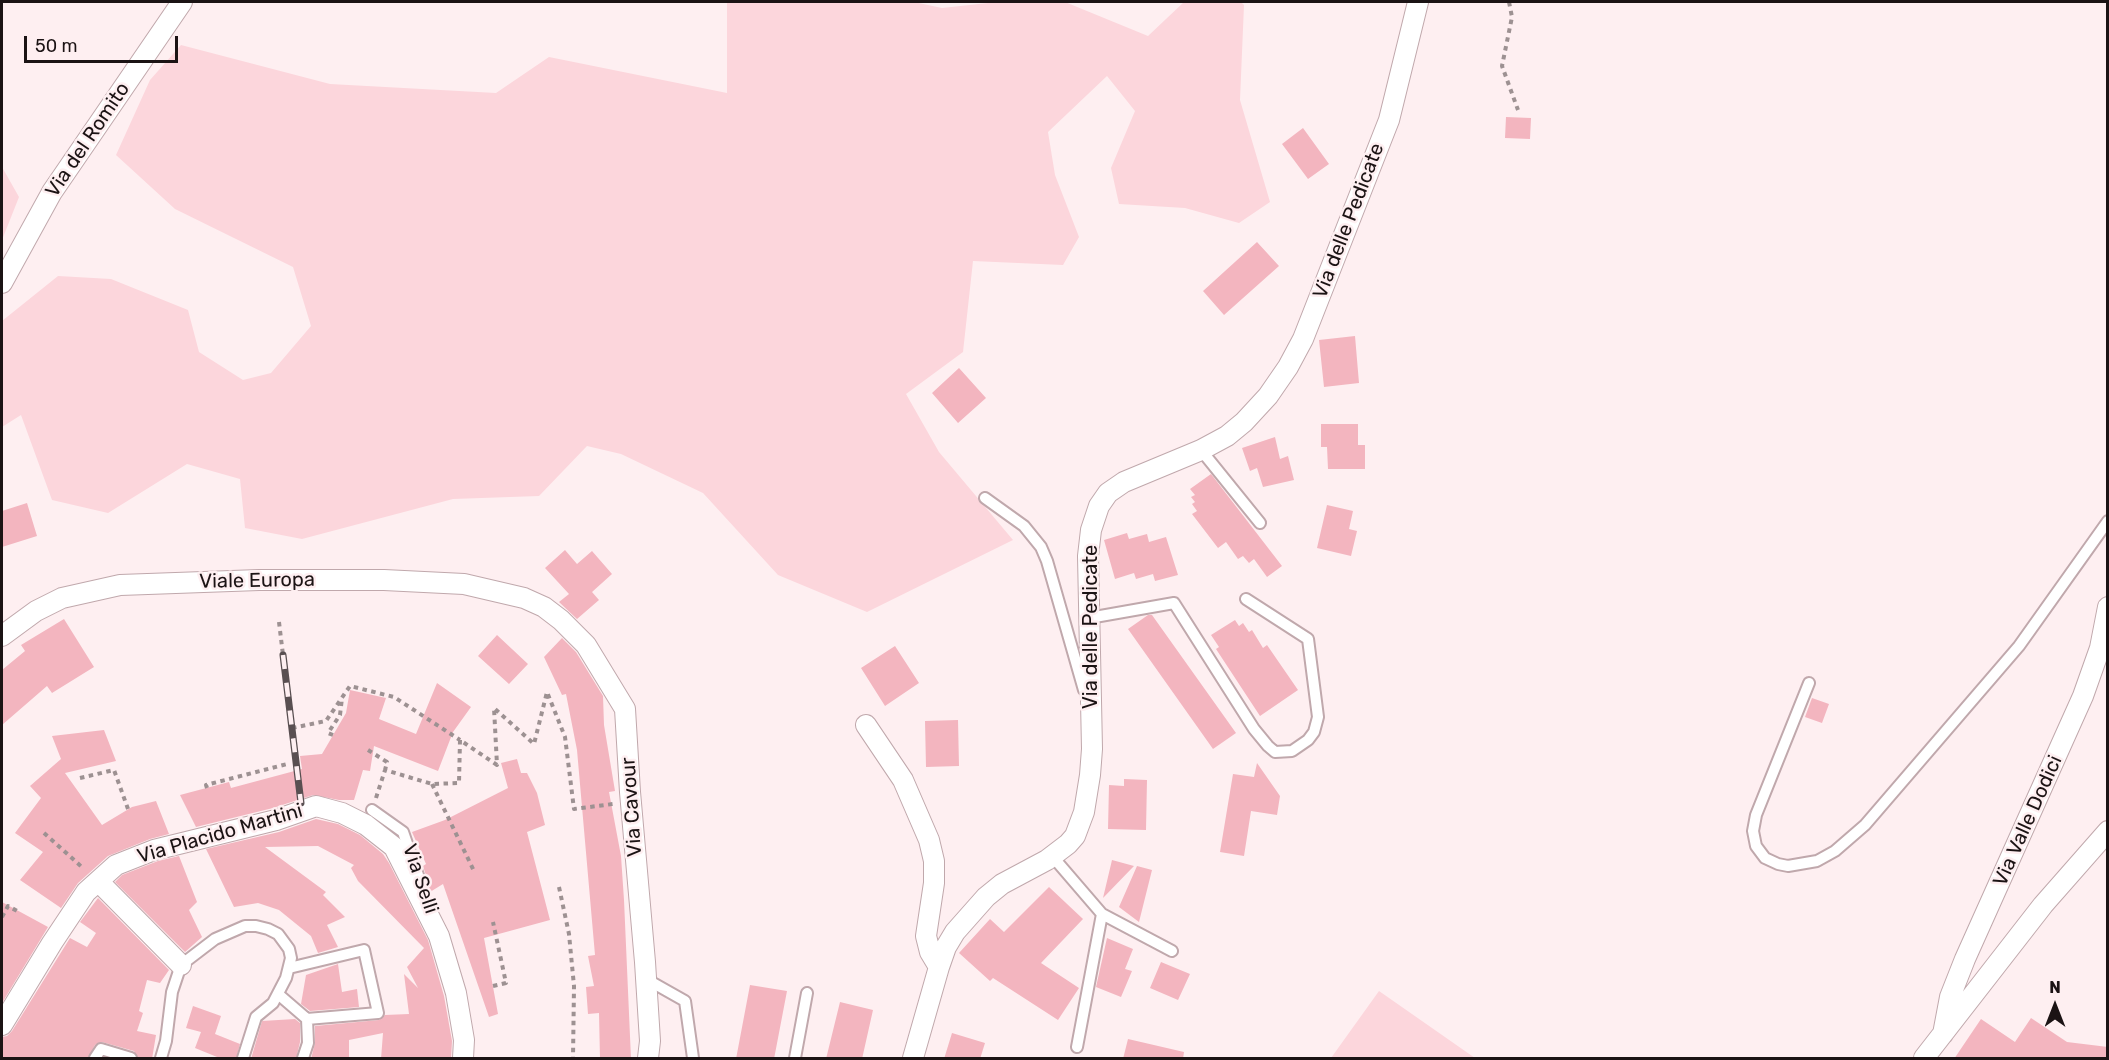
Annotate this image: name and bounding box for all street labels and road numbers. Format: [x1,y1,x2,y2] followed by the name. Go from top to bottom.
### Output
[41,78,135,202] street label: Via del Romito
[1308,140,1390,302] street label: Via delle Pedicate
[1079,545,1103,709] street label: Via delle Pedicate
[199,568,315,594] street label: Viale Europa
[1988,752,2068,890] street label: Via Valle Dodici
[617,756,647,858] street label: Via Cavour
[135,799,305,869] street label: Via Placido Martini
[397,841,443,917] street label: Via Selli

